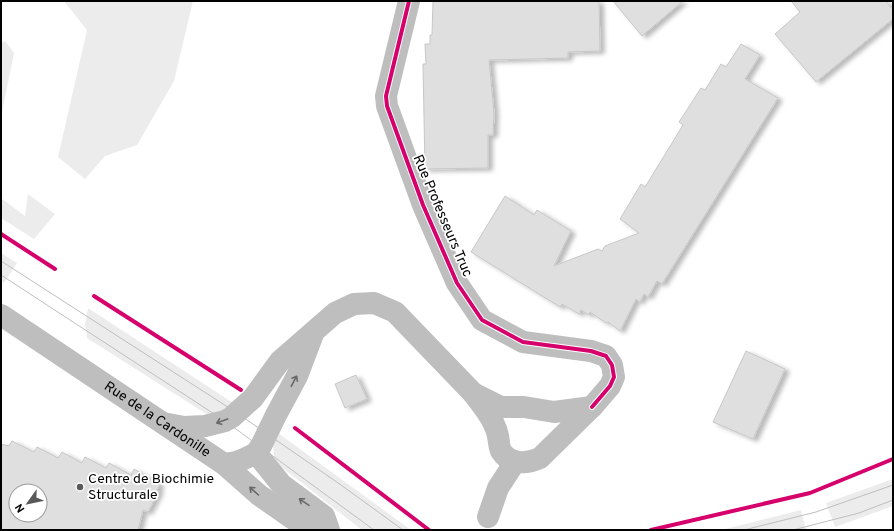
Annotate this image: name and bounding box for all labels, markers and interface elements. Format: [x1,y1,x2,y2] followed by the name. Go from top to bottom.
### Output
[409,152,475,280] street label: Rue Professeurs Truc
[291,375,299,387] one-way arrow
[101,378,214,461] street label: Rue de la Cardonille
[216,418,228,426] one-way arrow
[88,471,214,504] place label: Centre de Biochimie Structurale
[75,482,85,492] marker: Centre de Biochimie Structurale
[8,483,48,523] north arrow
[249,486,259,496] one-way arrow
[299,498,310,506] one-way arrow
[12,501,28,515] text: N

